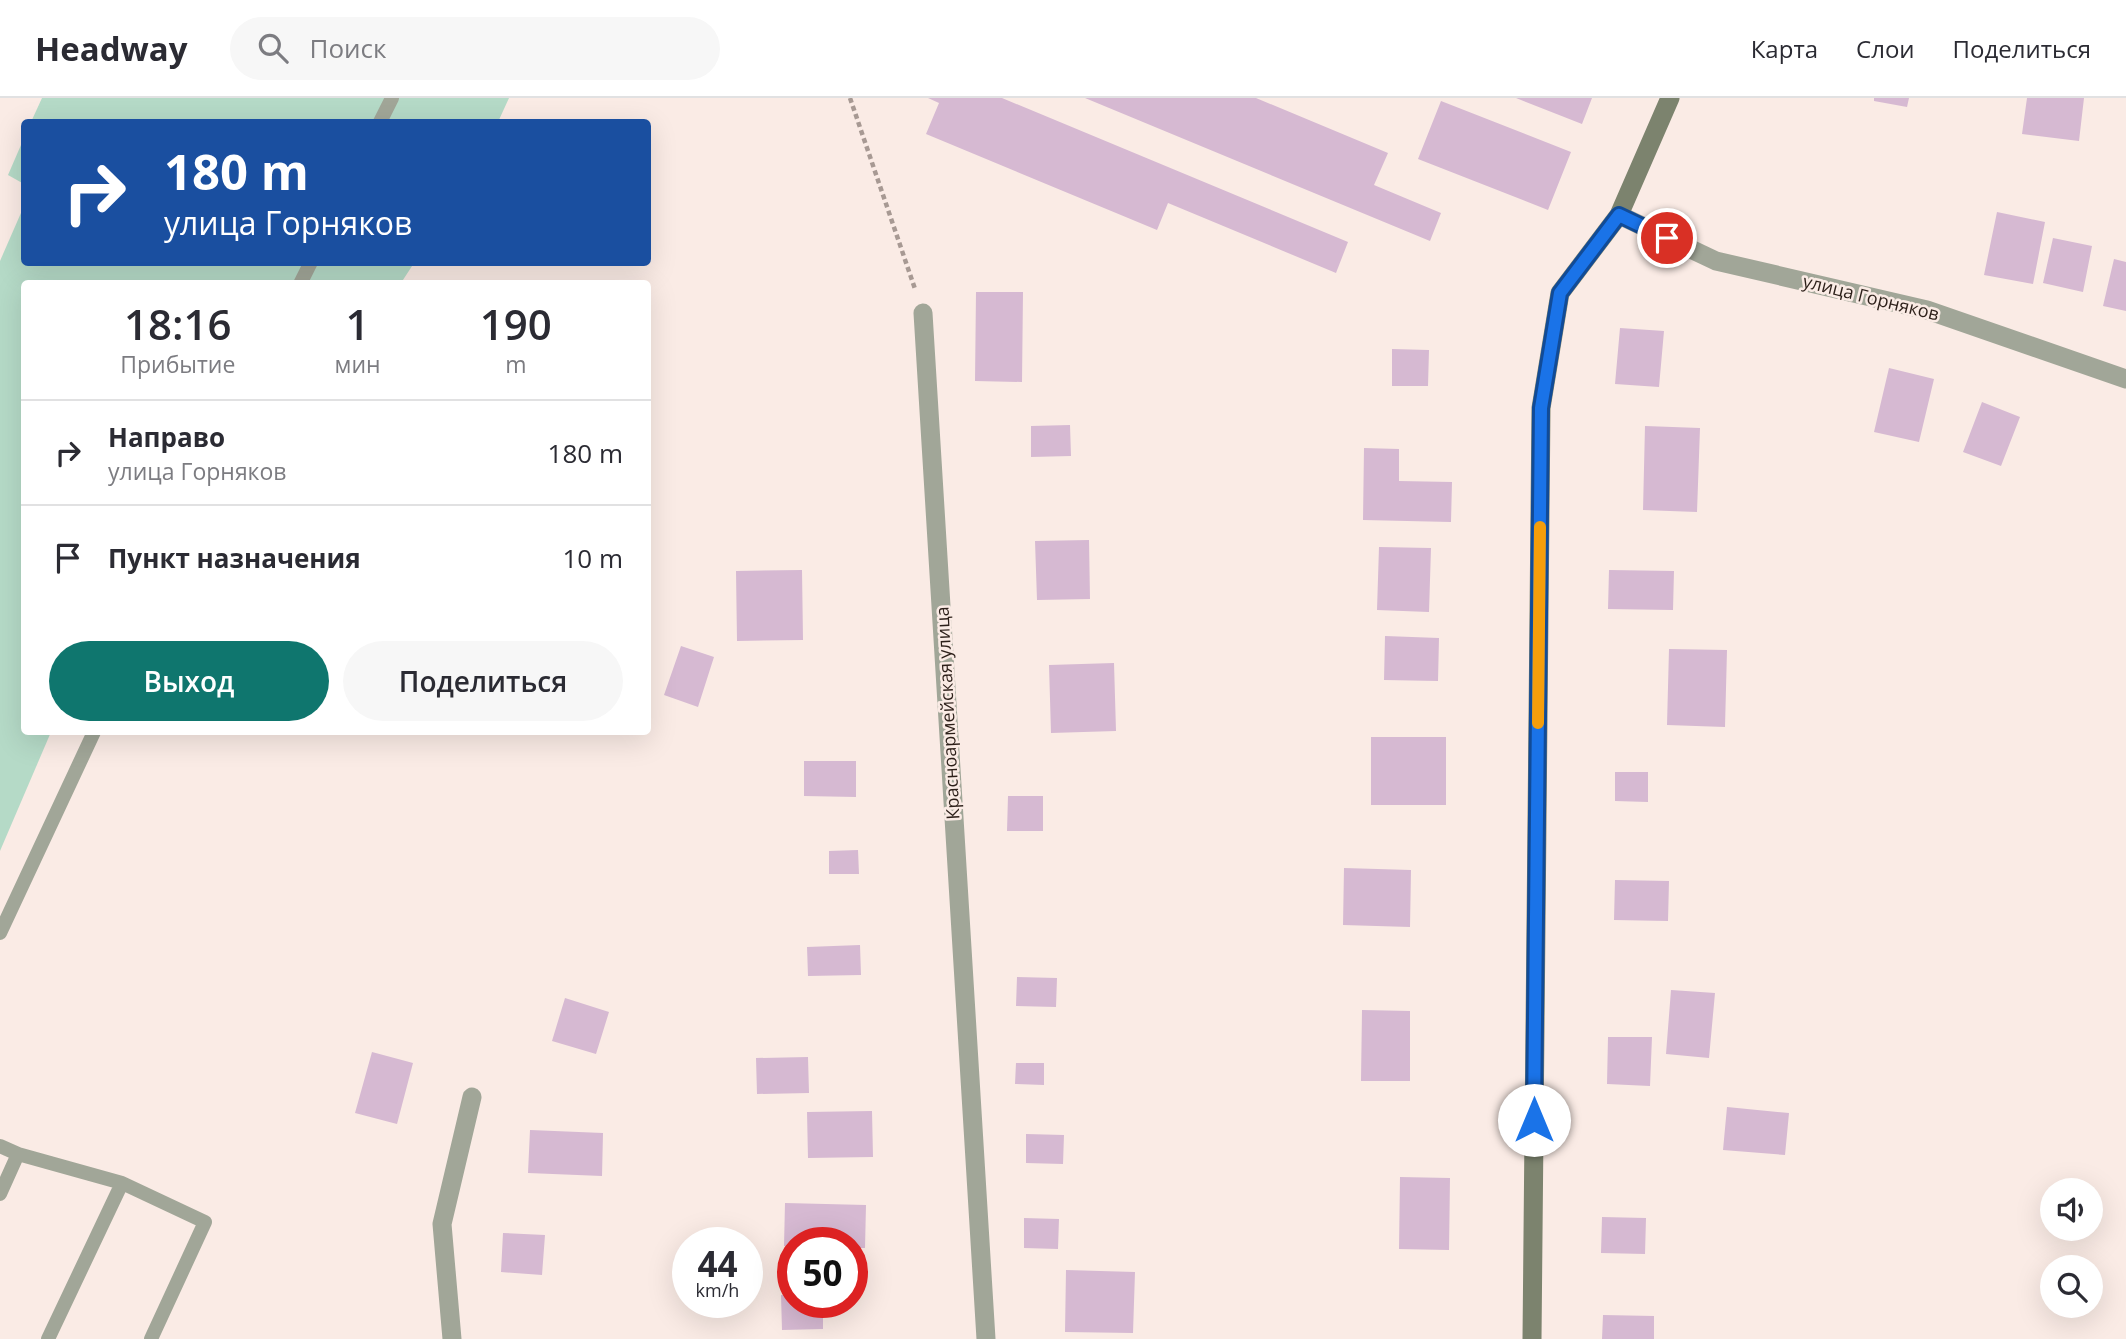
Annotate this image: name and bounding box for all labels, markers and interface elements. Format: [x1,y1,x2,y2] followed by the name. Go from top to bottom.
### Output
[230,17,720,80] search box
[35,26,188,71] text: Headway
[254,29,292,67] icon: search
[310,30,387,66] text: Поиск
[1751,32,1818,65] text: Карта
[1856,32,1915,65] text: Слои
[1953,32,2091,65] text: Поделиться
[164,138,309,204] text: 180 m
[49,147,140,238] icon: right
[164,201,412,244] text: улица Горняков
[1637,208,1697,268] pin
[1648,219,1686,257] icon: arrive
[1801,268,1942,326] street label: улица Горняков
[124,295,232,352] text: 18:16
[346,295,370,352] text: 1
[480,295,552,352] text: 190
[120,348,235,380] text: Прибытие
[335,348,381,380] text: мин
[505,348,526,380] text: m
[108,419,225,455] text: Направо
[49,434,87,472] icon: right
[548,435,623,471] text: 180 m
[108,455,287,487] text: улица Горняков
[49,539,87,577] icon: arrive
[108,540,361,576] text: Пункт назначения
[562,540,623,576] text: 10 m
[929,606,965,820] street label: Красноармейская улица
[49,641,329,721] button: Выход
[343,641,623,721] button: Поделиться
[1497,1083,1571,1157] position arrow
[2040,1178,2103,1318] map controls
[2040,1178,2103,1241] button: sound
[777,1227,868,1318] speed limit sign: 50
[697,1240,738,1287] text: 44
[2040,1255,2103,1318] button: search
[696,1278,739,1302] text: km/h

